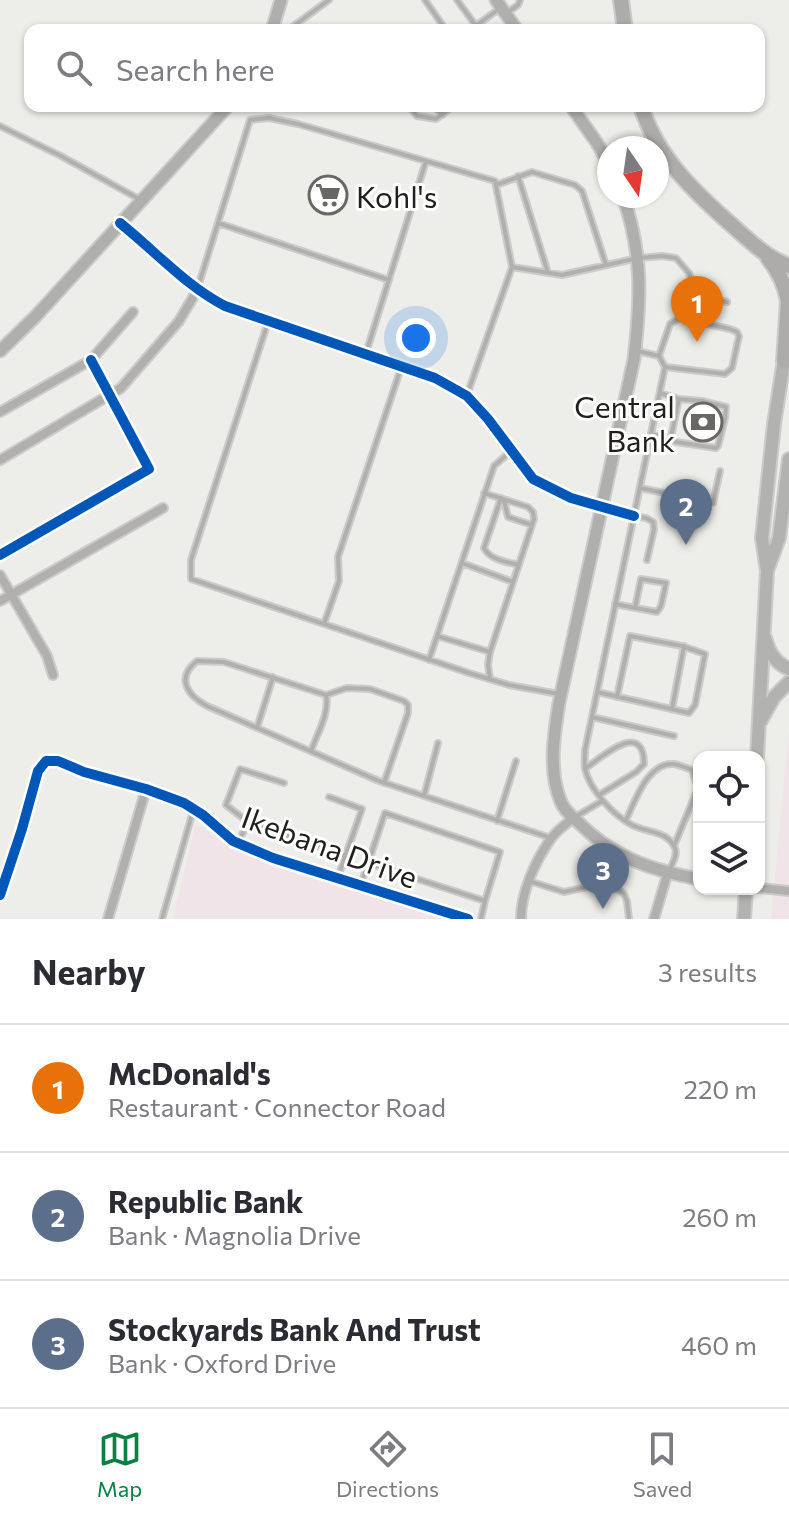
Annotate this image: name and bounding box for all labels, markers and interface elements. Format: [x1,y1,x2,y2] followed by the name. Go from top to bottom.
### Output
[24,24,765,112] search box
[52,46,96,90] icon: search
[116,50,275,87] text: Search here
[597,136,669,208] north arrow
[307,174,349,216] supermarket icon: Kohl's
[356,177,438,214] place label: Kohl's
[671,276,723,342] pin: 1
[396,318,436,358] your location
[574,387,675,458] place label: Central Bank
[682,401,724,443] bank icon: Central Bank
[660,479,712,545] pin: 2
[693,751,765,895] map controls
[693,751,765,823] button: locate
[237,797,423,895] street label: Ikebana Drive
[693,823,765,895] button: layers
[577,843,629,909] pin: 3
[32,950,146,992] text: Nearby
[658,956,757,987] text: 3 results
[108,1054,271,1091] text: McDonald's
[52,1073,64,1104] text: 1
[684,1073,757,1104] text: 220 m
[108,1091,446,1122] text: Restaurant · Connector Road
[108,1182,303,1219] text: Republic Bank
[51,1201,65,1232] text: 2
[682,1201,757,1232] text: 260 m
[108,1219,361,1250] text: Bank · Magnolia Drive
[108,1310,481,1347] text: Stockyards Bank And Trust
[50,1329,66,1360] text: 3
[681,1329,757,1360] text: 460 m
[108,1347,336,1378] text: Bank · Oxford Drive
[97,1427,142,1502] tab: Map
[336,1427,439,1502] tab: Directions
[633,1427,692,1502] tab: Saved

